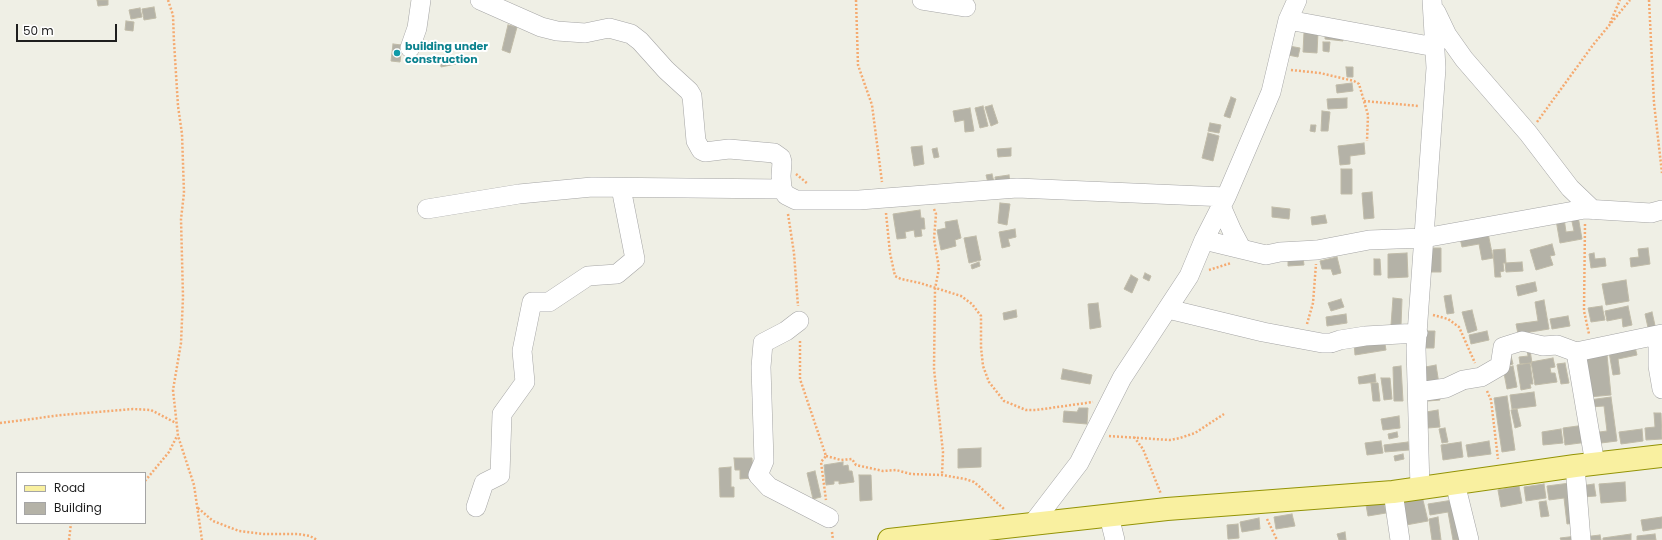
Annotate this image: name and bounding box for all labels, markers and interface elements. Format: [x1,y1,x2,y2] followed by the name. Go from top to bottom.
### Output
[18,16,119,42] scale bar
[23,22,54,39] text: 50 m
[405,40,488,66] place label: building under construction
[392,48,402,58] marker: building under construction
[16,472,146,524] legend
[54,479,85,496] text: Road
[54,499,102,516] text: Building

